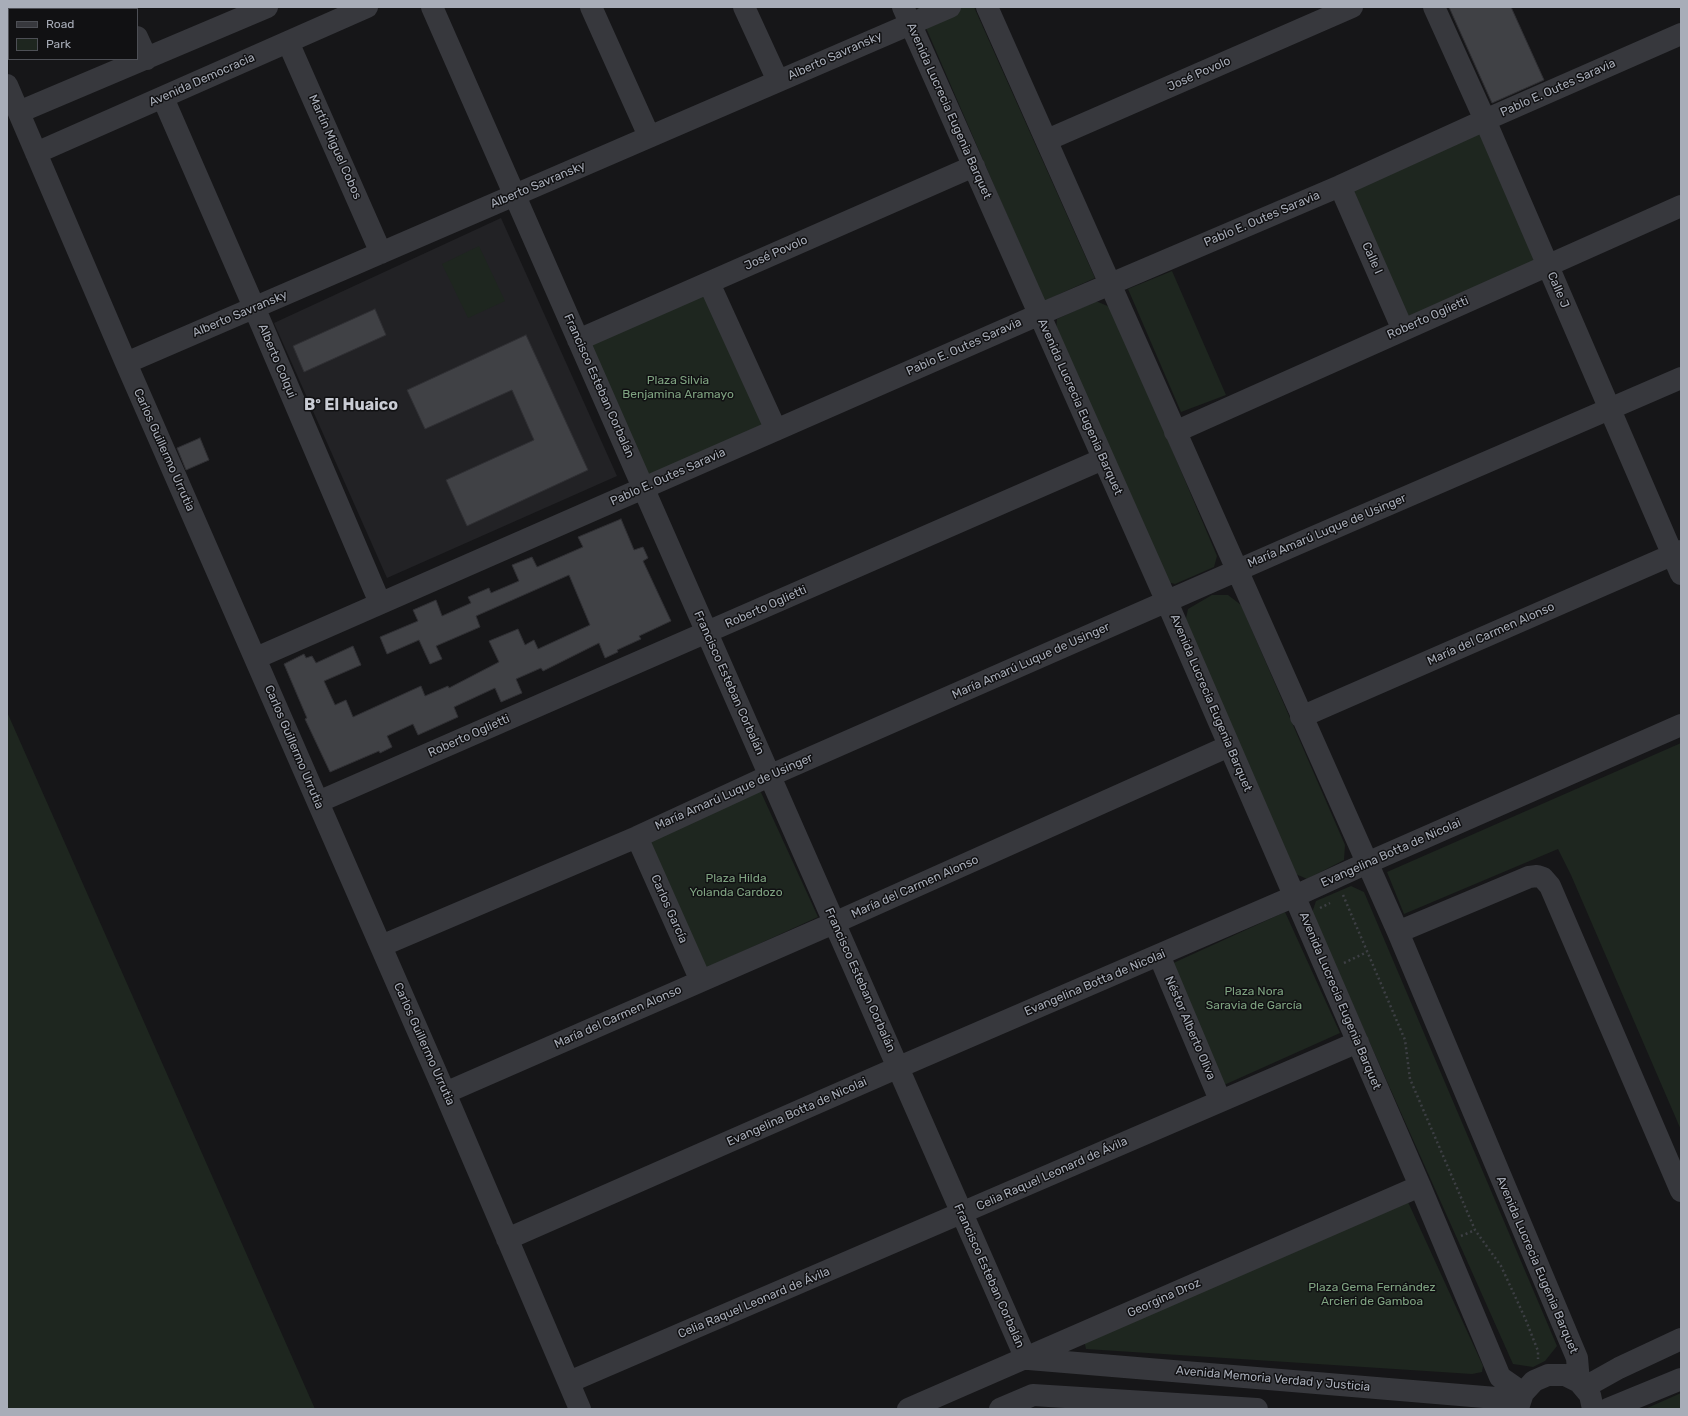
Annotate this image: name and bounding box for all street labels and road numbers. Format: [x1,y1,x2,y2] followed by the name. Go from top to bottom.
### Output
[904,21,994,201] street label: Avenida Lucrecia Eugenia Barquet
[786,29,884,83] street label: Alberto Savransky
[147,50,257,110] street label: Avenida Democracia
[1165,54,1233,94] street label: José Povolo
[1498,56,1618,120] street label: Pablo E. Outes Saravia
[305,92,365,202] street label: Martín Miguel Cobos
[488,158,588,212] street label: Alberto Savransky
[1202,188,1322,250] street label: Pablo E. Outes Saravia
[742,233,810,273] street label: José Povolo
[1359,240,1385,276] street label: Calle I
[1544,270,1572,310] street label: Calle J
[190,287,290,341] street label: Alberto Savransky
[1385,294,1471,342] street label: Roberto Oglietti
[561,312,637,460] street label: Francisco Esteban Corbalán
[904,315,1024,379] street label: Pablo E. Outes Saravia
[1035,317,1125,497] street label: Avenida Lucrecia Eugenia Barquet
[255,322,299,400] street label: Alberto Colqui
[130,386,198,514] street label: Carlos Guillermo Urrutia
[608,445,728,509] street label: Pablo E. Outes Saravia
[1246,491,1408,571] street label: María Amarú Luque de Usinger
[723,583,809,631] street label: Roberto Oglietti
[1425,599,1557,669] street label: María del Carmen Alonso
[691,609,767,757] street label: Francisco Esteban Corbalán
[1167,612,1255,794] street label: Avenida Lucrecia Eugenia Barquet
[950,620,1112,702] street label: María Amarú Luque de Usinger
[261,683,327,811] street label: Carlos Guillermo Urrutia
[426,712,512,760] street label: Roberto Oglietti
[653,751,815,833] street label: María Amarú Luque de Usinger
[1319,816,1463,890] street label: Evangelina Botta de Nicolai
[849,852,981,922] street label: María del Carmen Alonso
[647,873,691,945] street label: Carlos García
[822,906,898,1054] street label: Francisco Esteban Corbalán
[1296,910,1384,1092] street label: Avenida Lucrecia Eugenia Barquet
[1022,947,1168,1019] street label: Evangelina Botta de Nicolai
[1162,974,1218,1082] street label: Néstor Alberto Oliva
[390,980,458,1108] street label: Carlos Guillermo Urrutia
[552,982,684,1052] street label: María del Carmen Alonso
[725,1075,869,1149] street label: Evangelina Botta de Nicolai
[974,1134,1130,1214] street label: Celia Raquel Leonard de Ávila
[1493,1174,1581,1356] street label: Avenida Lucrecia Eugenia Barquet
[951,1202,1027,1350] street label: Francisco Esteban Corbalán
[676,1264,832,1342] street label: Celia Raquel Leonard de Ávila
[1125,1275,1203,1321] street label: Georgina Droz
[1175,1363,1371,1395] street label: Avenida Memoria Verdad y Justicia

